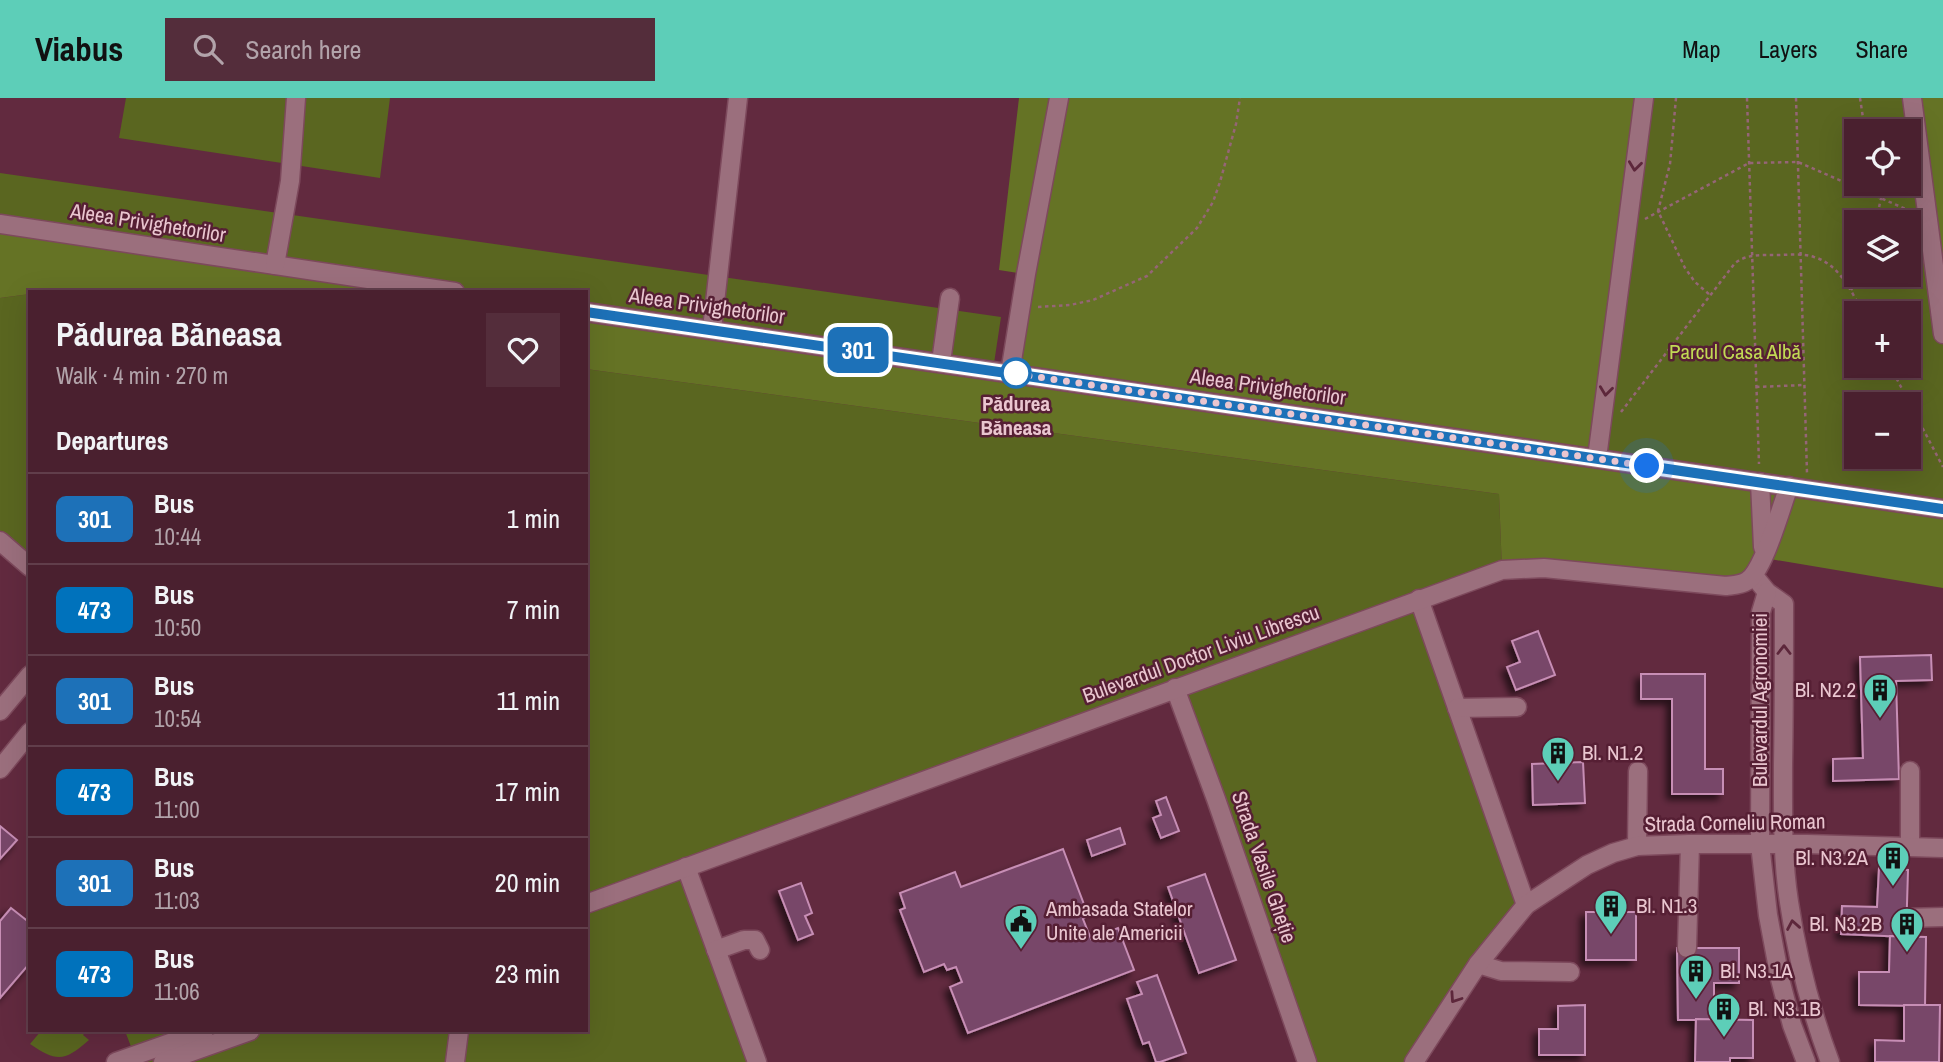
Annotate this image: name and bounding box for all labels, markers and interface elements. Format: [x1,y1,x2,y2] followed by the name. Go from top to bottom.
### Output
[165,18,655,81] search box
[35,27,123,71] text: Viabus
[189,30,227,68] icon: search
[245,32,361,67] text: Search here
[1682,33,1720,65] text: Map
[1758,33,1817,65] text: Layers
[1855,33,1908,65] text: Share
[1844,119,1921,469] map controls
[1844,119,1921,196] button: locate
[1628,160,1643,172] one-way arrow
[67,196,228,249] street label: Aleea Privighetorilor
[1844,210,1921,287] button: layers
[626,280,787,331] street label: Aleea Privighetorilor
[1844,301,1921,378] button: +
[56,312,282,356] text: Pădurea Băneasa
[486,313,560,387] button: heart
[818,327,898,373] line badge: 301
[842,334,874,366] text: 301
[1669,337,1801,366] park label: Parcul Casa Albă
[1001,358,1031,388] marker: Pădurea Băneasa
[56,360,228,391] text: Walk · 4 min · 270 m
[1187,361,1348,412] street label: Aleea Privighetorilor
[1598,385,1613,397] one-way arrow
[981,389,1052,442] place label: Pădurea Băneasa
[1844,392,1921,469] button: −
[56,423,169,458] text: Departures
[1629,448,1664,483] your location
[154,486,194,521] text: Bus
[507,501,560,536] text: 1 min
[78,503,111,535] text: 301
[154,521,201,552] text: 10:44
[154,577,194,612] text: Bus
[507,592,560,627] text: 7 min
[78,594,111,626] text: 473
[1078,597,1323,710] street label: Bulevardul Doctor Liviu Librescu
[154,612,201,643] text: 10:50
[1745,613,1774,787] street label: Bulevardul Agronomiei
[1776,644,1792,654] one-way arrow
[154,668,194,703] text: Bus
[1861,671,1899,720] building icon: Bl. N2.2
[1795,675,1856,704] place label: Bl. N2.2
[496,683,560,718] text: 11 min
[78,685,111,717] text: 301
[154,703,201,734] text: 10:54
[1539,734,1577,783] building icon: Bl. N1.2
[1582,738,1643,767] place label: Bl. N1.2
[154,759,194,794] text: Bus
[495,774,560,809] text: 17 min
[78,776,111,808] text: 473
[1225,787,1304,947] street label: Strada Vasile Gheție
[154,794,200,825] text: 11:00
[1644,806,1826,839] street label: Strada Corneliu Roman
[1874,839,1912,888] building icon: Bl. N3.2A
[1795,843,1869,872] place label: Bl. N3.2A
[154,850,194,885] text: Bus
[495,865,560,900] text: 20 min
[78,867,111,899] text: 301
[154,885,200,916] text: 11:03
[1592,887,1630,936] building icon: Bl. N1.3
[1636,891,1697,920] place label: Bl. N1.3
[1045,894,1193,947] place label: Ambasada Statelor Unite ale Americii
[1002,902,1040,951] public building icon: Ambasada Statelor Unite ale Americii
[1888,905,1926,954] building icon: Bl. N3.2B
[1809,909,1882,938] place label: Bl. N3.2B
[1786,920,1801,931] one-way arrow
[154,941,194,976] text: Bus
[1677,952,1715,1001] building icon: Bl. N3.1A
[495,956,560,991] text: 23 min
[1720,956,1793,985] place label: Bl. N3.1A
[78,958,111,990] text: 473
[154,976,200,1007] text: 11:06
[1451,990,1463,1003] one-way arrow
[1705,990,1743,1039] building icon: Bl. N3.1B
[1748,994,1821,1023] place label: Bl. N3.1B

